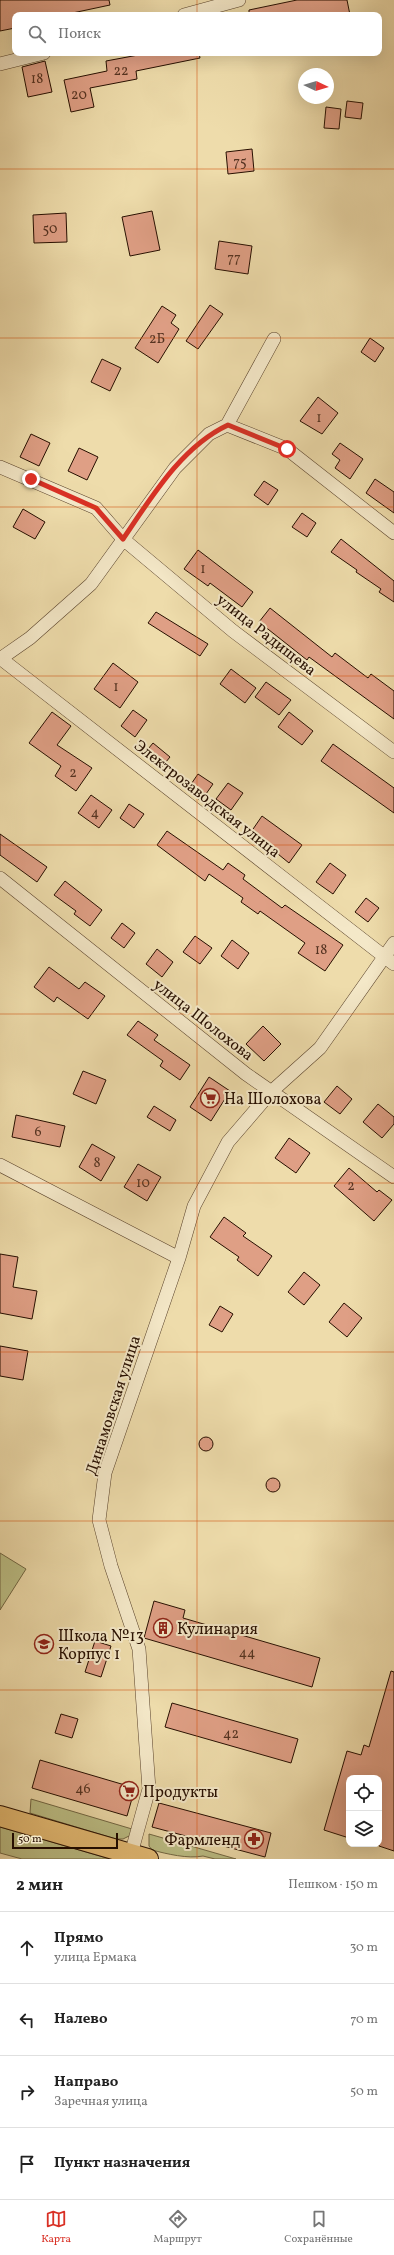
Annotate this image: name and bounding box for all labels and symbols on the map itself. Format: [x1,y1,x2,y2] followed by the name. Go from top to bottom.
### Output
[113,62,129,81] house number: 22
[298,68,334,104] north arrow
[31,70,43,89] house number: 18
[71,86,87,105] house number: 20
[233,153,247,172] house number: 75
[43,220,57,239] house number: 50
[227,249,241,268] house number: 77
[149,330,165,349] house number: 2Б
[316,409,322,428] house number: 1
[278,440,296,458] route start
[22,470,40,488] route end
[200,560,206,579] house number: 1
[211,590,320,682] street label: улица Радищева
[113,678,119,697] house number: 1
[129,735,285,864] street label: Электрозаводская улица
[69,764,77,783] house number: 2
[91,804,99,823] house number: 4
[315,941,327,960] house number: 18
[148,974,258,1067] street label: улица Шолохова
[199,1087,221,1109] supermarket icon: На Шолохова
[224,1089,321,1111] place label: На Шолохова
[34,1123,42,1142] house number: 6
[93,1154,101,1173] house number: 8
[136,1174,150,1193] house number: 10
[347,1177,355,1196] house number: 2
[81,1333,147,1478] street label: Динамовская улица
[152,1617,174,1639] building icon: Кулинария
[177,1619,258,1641] place label: Кулинария
[58,1626,144,1666] place label: Школа №13 Корпус 1
[33,1633,55,1655] school or university icon: Школа №13 Корпус 1
[239,1644,255,1663] house number: 44
[223,1725,239,1744] house number: 42
[75,1780,91,1799] house number: 46
[118,1780,140,1802] supermarket icon: Продукты
[143,1782,218,1804] place label: Продукты
[243,1828,265,1850] pharmacy icon: Фармленд
[165,1830,240,1852] place label: Фармленд
[12,1831,118,1850] scale bar

